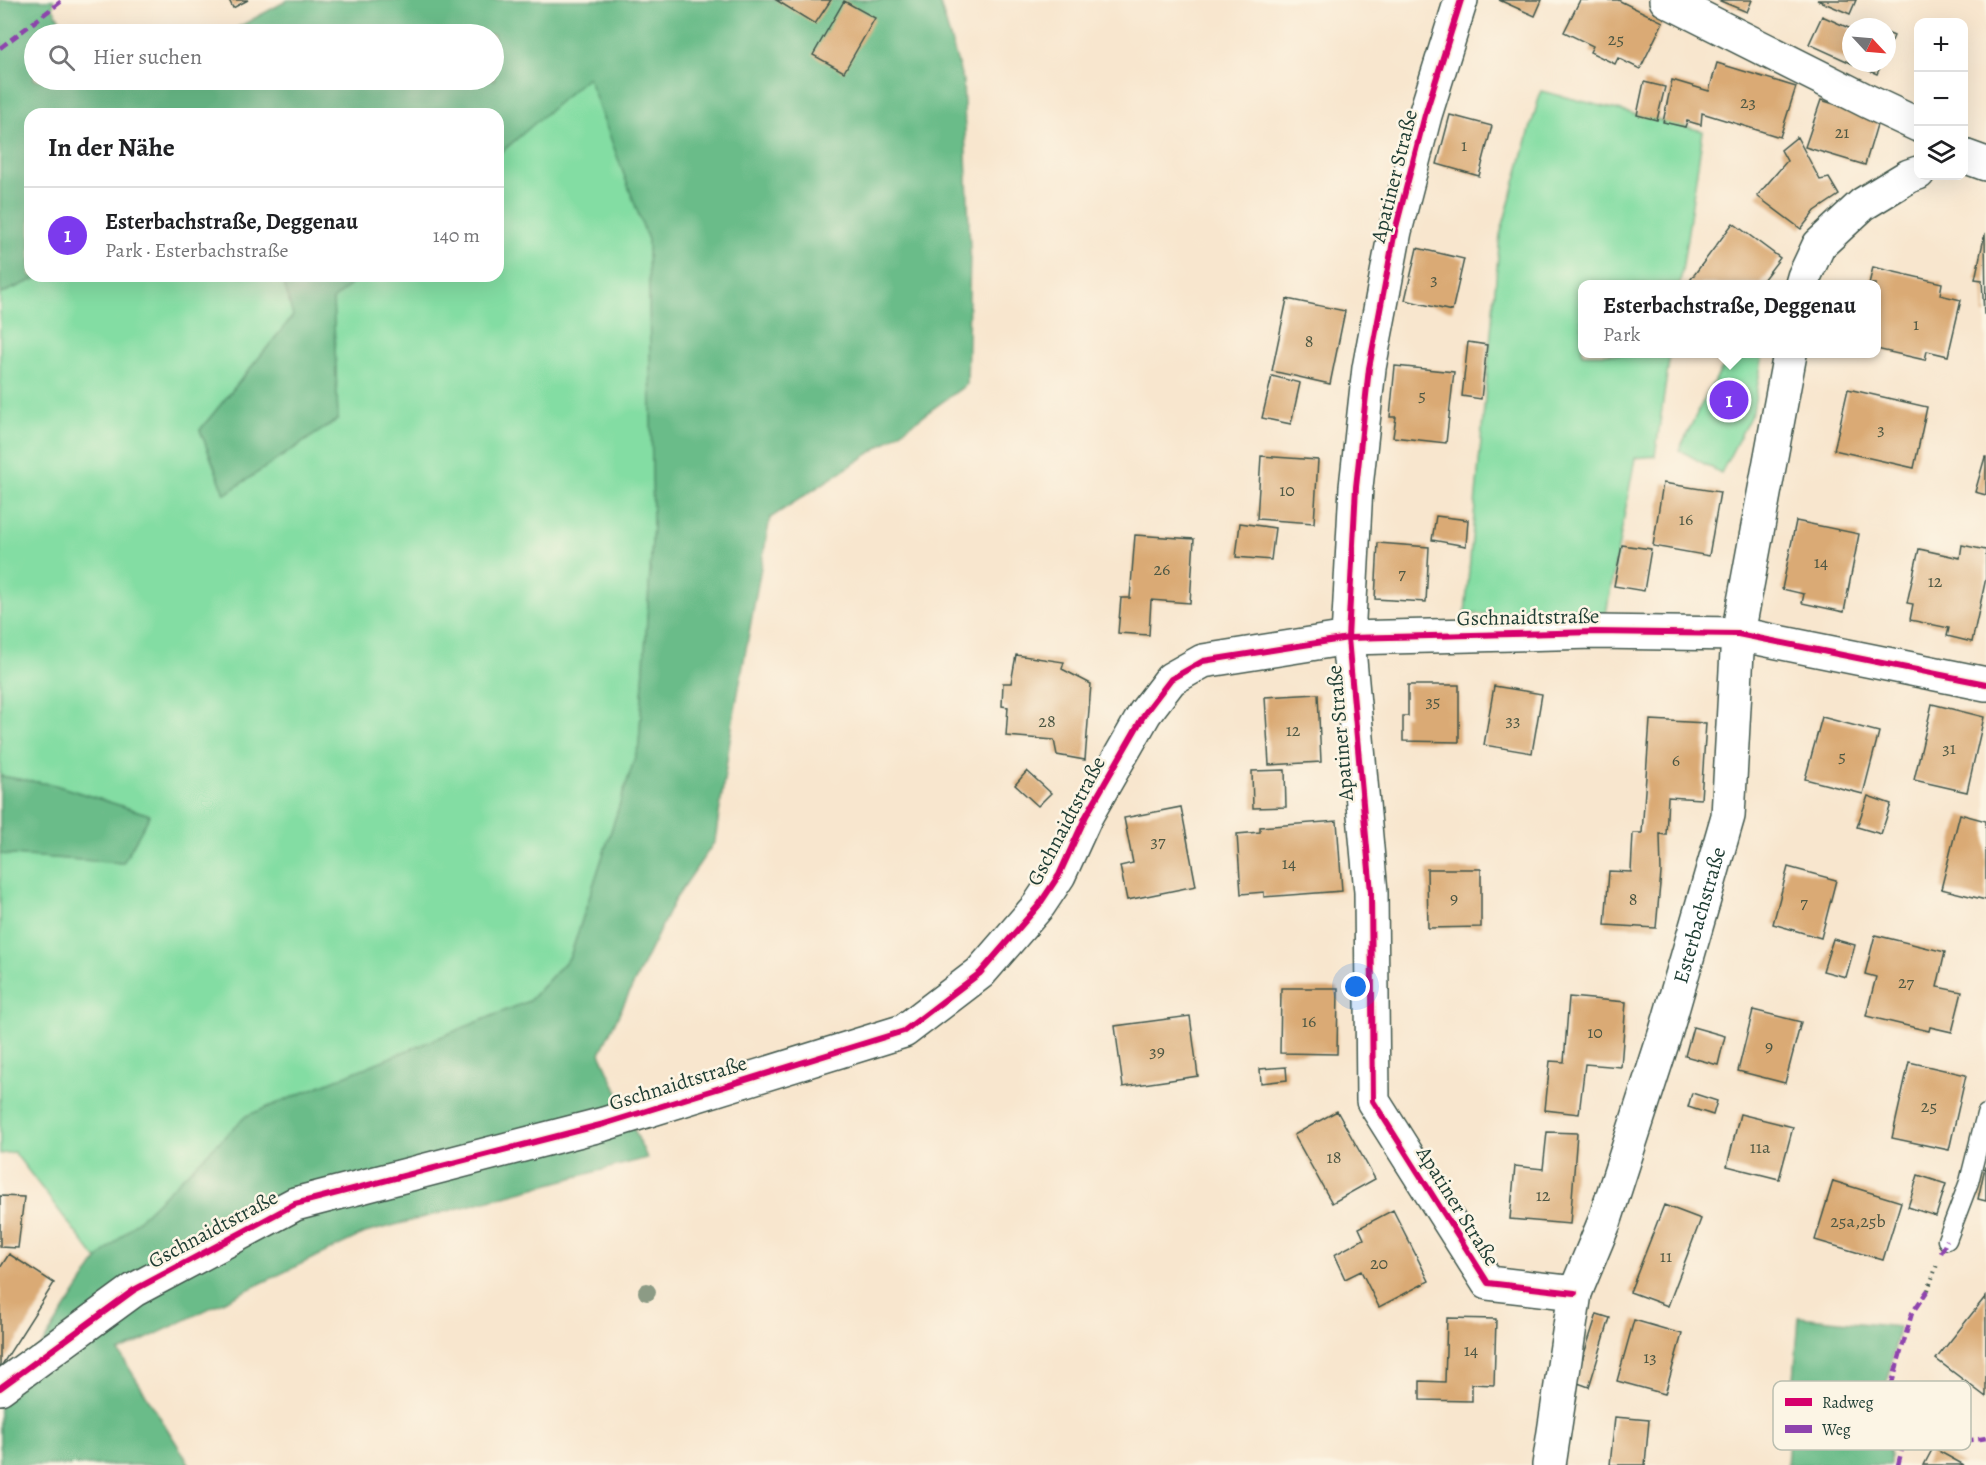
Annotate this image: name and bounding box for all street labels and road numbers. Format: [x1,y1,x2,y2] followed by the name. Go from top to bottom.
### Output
[1364,107,1424,246] street label: Apatiner Straße
[1456,602,1600,632] street label: Gschnaidtstraße
[1320,664,1360,803] street label: Apatiner Straße
[1020,751,1112,891] street label: Gschnaidtstraße
[1666,844,1732,987] street label: Esterbachstraße
[606,1049,750,1117] street label: Gschnaidtstraße
[1410,1140,1506,1271] street label: Apatiner Straße
[143,1183,283,1275] street label: Gschnaidtstraße

